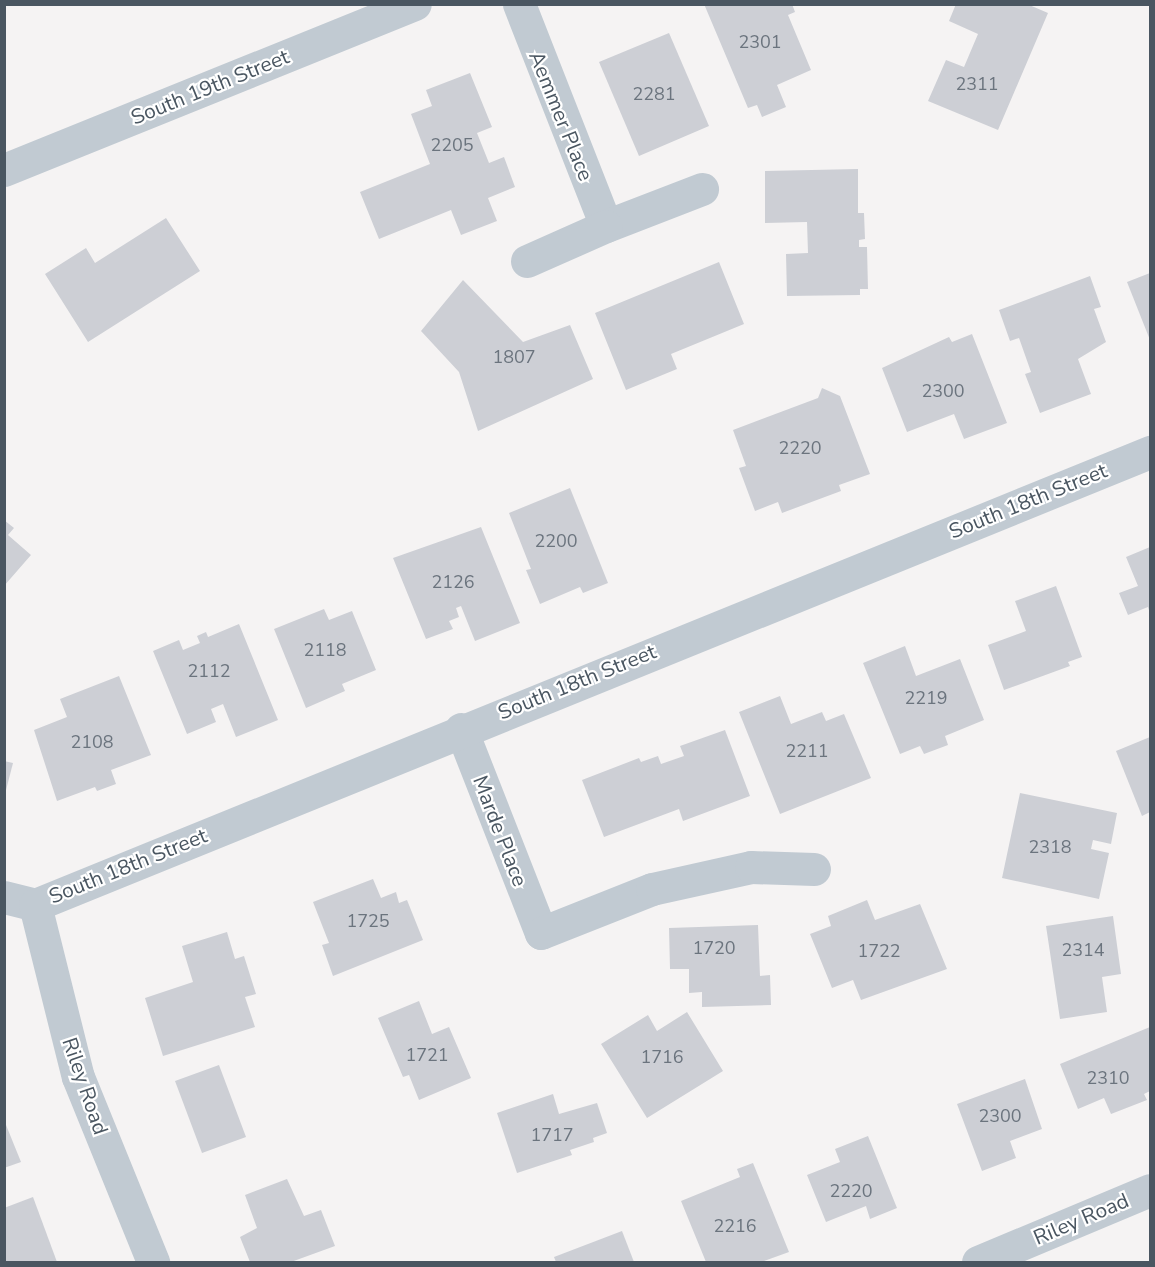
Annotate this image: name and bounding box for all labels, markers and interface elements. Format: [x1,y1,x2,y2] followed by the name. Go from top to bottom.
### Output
[738,31,782,53] house number: 2301
[127,44,293,130] street label: South 19th Street
[524,47,598,185] street label: Aemmer Place
[955,73,999,95] house number: 2311
[632,83,676,105] house number: 2281
[430,134,474,156] house number: 2205
[492,346,536,368] house number: 1807
[921,380,965,402] house number: 2300
[778,437,822,459] house number: 2220
[945,458,1111,544] street label: South 18th Street
[534,530,578,552] house number: 2200
[431,571,475,593] house number: 2126
[303,639,347,661] house number: 2118
[494,639,660,725] street label: South 18th Street
[187,660,231,682] house number: 2112
[904,687,948,709] house number: 2219
[70,731,114,753] house number: 2108
[785,740,829,762] house number: 2211
[467,772,533,890] street label: Marde Place
[45,823,211,909] street label: South 18th Street
[1028,836,1072,858] house number: 2318
[346,910,390,932] house number: 1725
[692,937,736,959] house number: 1720
[1061,939,1105,961] house number: 2314
[857,940,901,962] house number: 1722
[57,1034,113,1138] street label: Riley Road
[405,1044,449,1066] house number: 1721
[640,1046,684,1068] house number: 1716
[1086,1067,1130,1089] house number: 2310
[978,1105,1022,1127] house number: 2300
[530,1124,574,1146] house number: 1717
[829,1180,873,1202] house number: 2220
[1030,1188,1132,1250] street label: Riley Road
[713,1215,757,1237] house number: 2216

